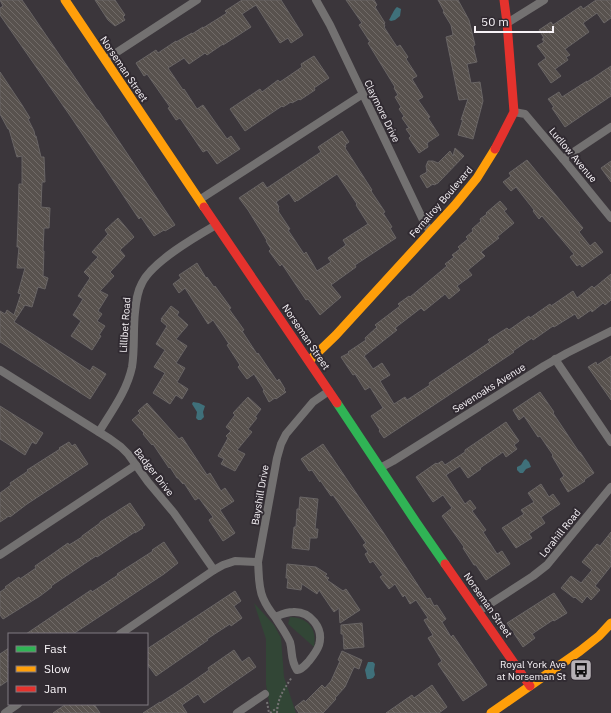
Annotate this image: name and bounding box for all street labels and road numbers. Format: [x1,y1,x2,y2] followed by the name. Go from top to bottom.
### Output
[97,34,151,105] street label: Norseman Street
[361,77,403,145] street label: Claymore Drive
[546,125,600,186] street label: Ludlow Avenue
[406,164,476,240] street label: Fernalroy Boulevard
[117,297,133,353] street label: Lillibet Road
[279,302,333,373] street label: Norseman Street
[450,360,528,416] street label: Sevenoaks Avenue
[131,445,177,499] street label: Badger Drive
[248,463,272,526] street label: Bayshill Drive
[537,506,583,560] street label: Lorahill Road
[461,570,515,640] street label: Norseman Street

